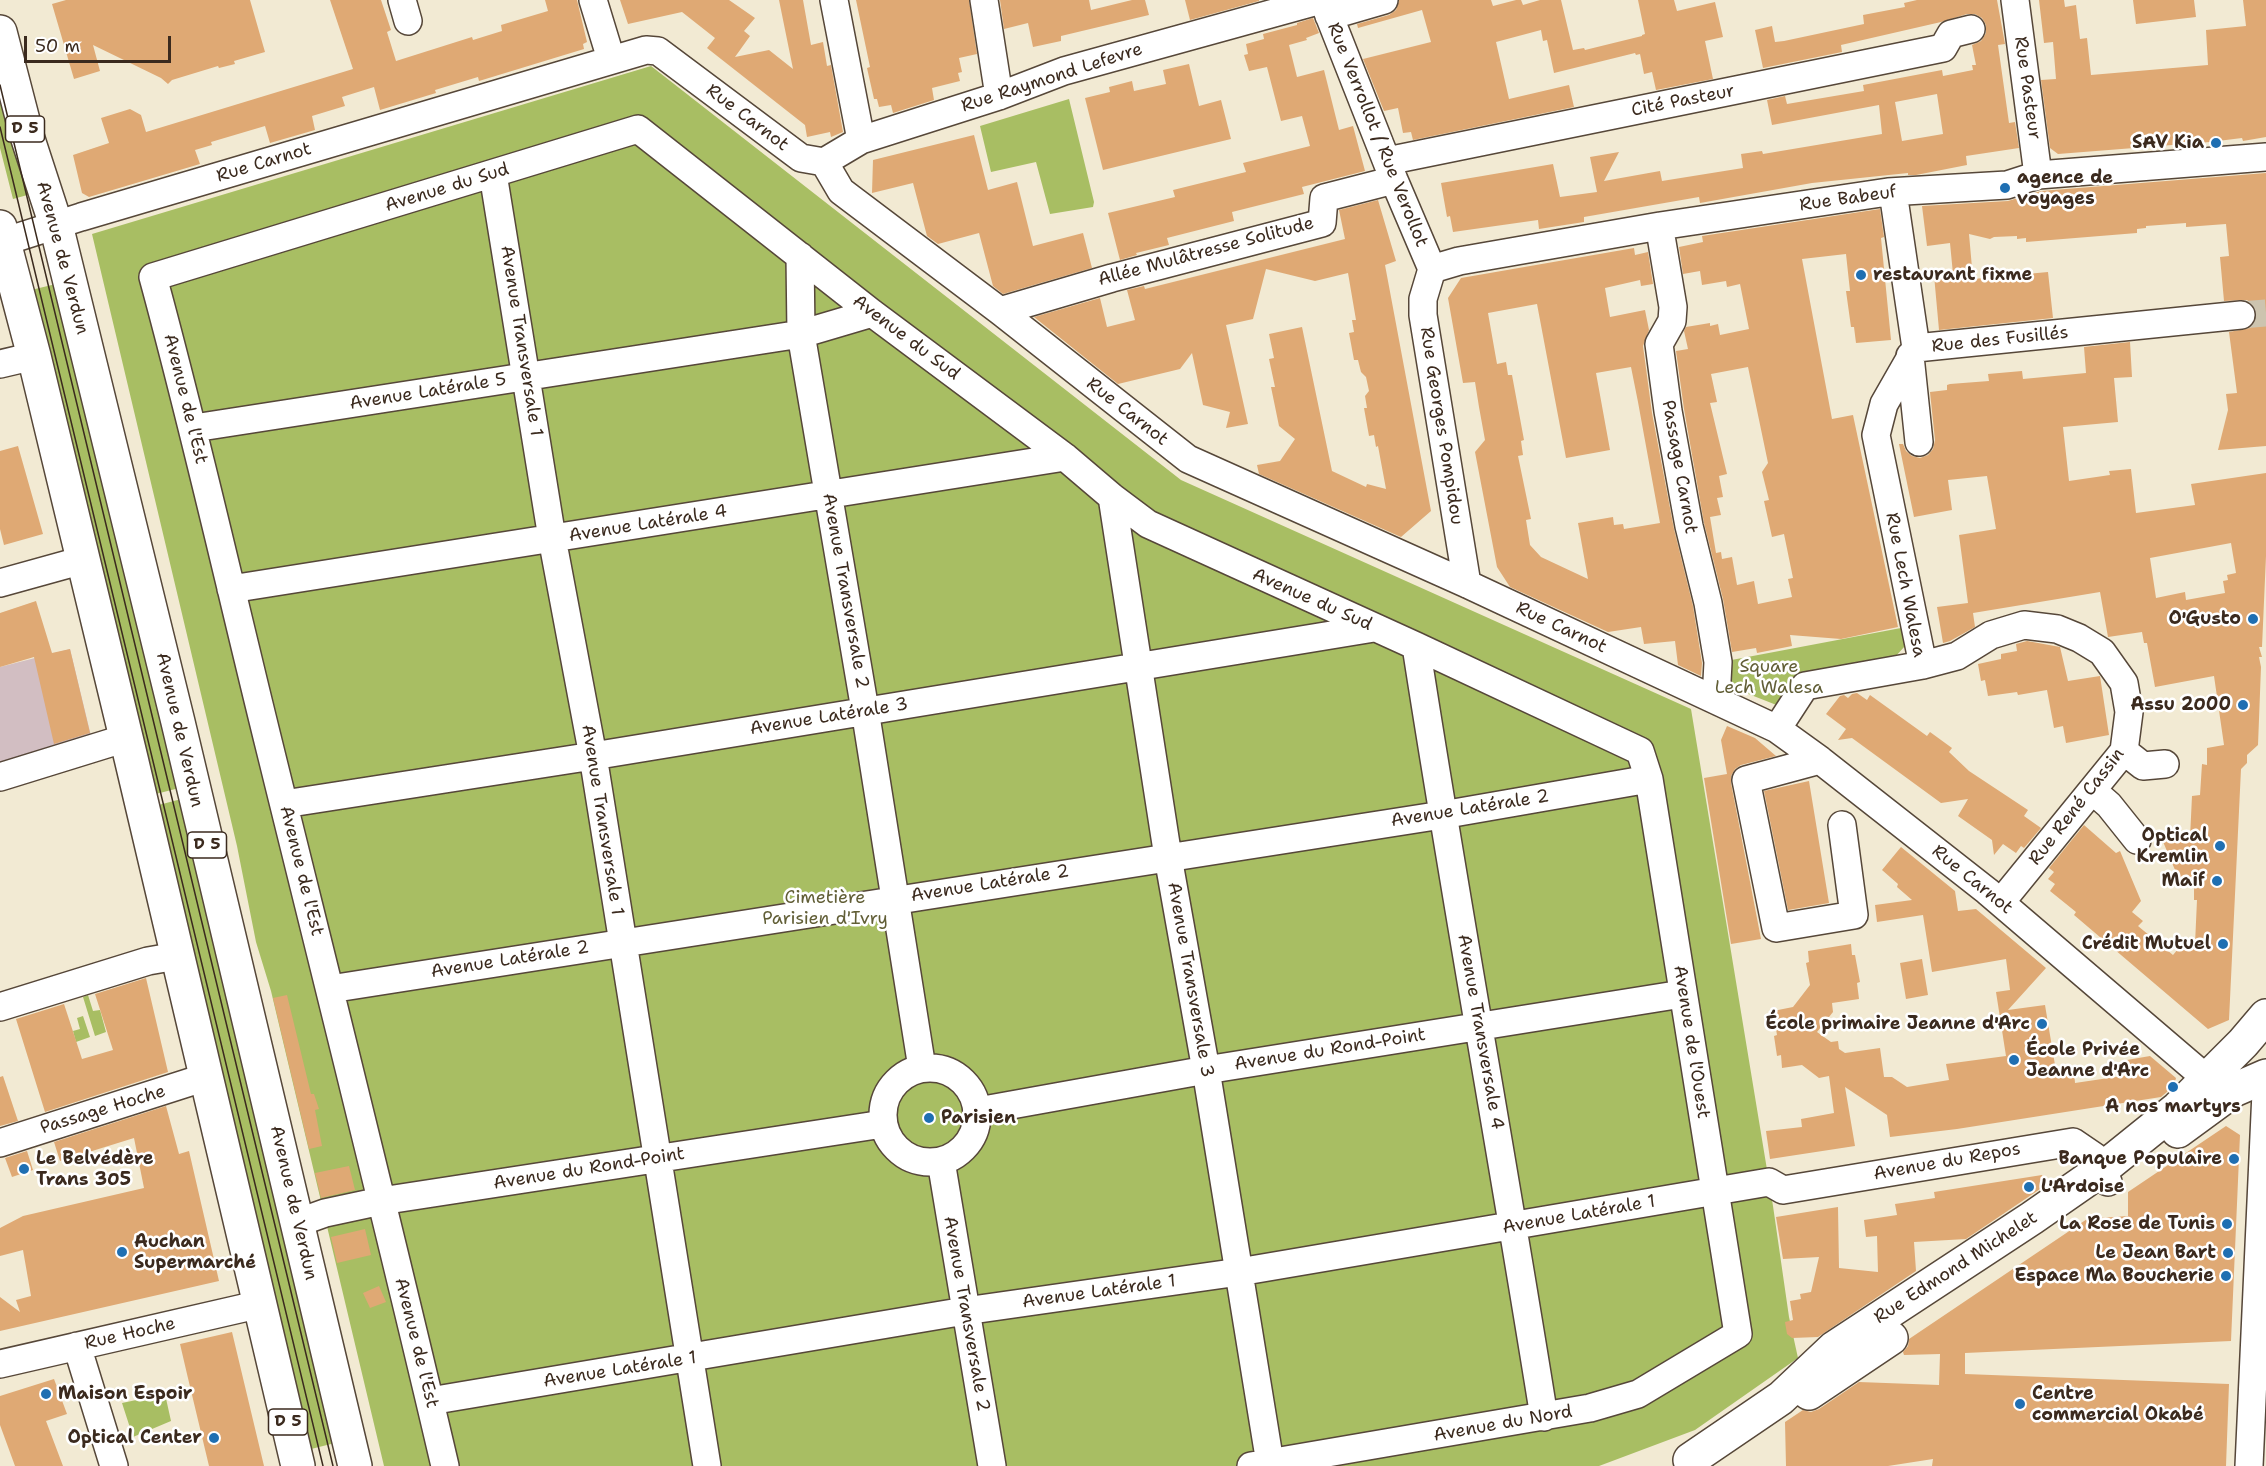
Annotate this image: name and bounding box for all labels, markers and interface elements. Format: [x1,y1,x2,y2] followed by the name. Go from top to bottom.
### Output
[1322,20,1432,250] street label: Rue Verrollot / Rue Verollot
[27,24,174,62] scale bar
[35,34,80,58] text: 50 m
[2009,35,2045,141] street label: Rue Pasteur
[959,38,1145,118] street label: Rue Raymond Lefevre
[701,80,793,156] street label: Rue Carnot
[1629,80,1737,122] street label: Cité Pasteur
[6,116,44,142] road number: D 5
[2132,132,2204,154] place label: SAV Kia
[2209,136,2223,150] marker: SAV Kia
[214,138,314,188] street label: Rue Carnot
[382,159,512,217] street label: Avenue du Sud
[2017,167,2113,210] place label: agence de voyages
[31,179,93,337] street label: Avenue de Verdun
[1798,181,1898,217] street label: Rue Babeuf
[1998,181,2012,195] marker: agence de voyages
[1096,213,1316,291] street label: Allée Mulâtresse Solitude
[495,244,547,438] street label: Avenue Transversale 1
[1873,264,2032,286] place label: restaurant fixme
[1854,268,1868,282] marker: restaurant fixme
[848,291,964,385] street label: Avenue du Sud
[1931,322,2069,358] street label: Rue des Fusillés
[1415,326,1467,526] street label: Rue Georges Pompidou
[158,332,212,466] street label: Avenue de l'Est
[348,369,508,415] street label: Avenue Latérale 5
[1082,373,1172,451] street label: Rue Carnot
[1657,398,1701,536] street label: Passage Carnot
[817,492,873,690] street label: Avenue Transversale 2
[567,501,729,547] street label: Avenue Latérale 4
[1880,511,1930,659] street label: Rue Lech Walesa
[1249,564,1375,636] street label: Avenue du Sud
[1512,598,1610,658] street label: Rue Carnot
[2169,608,2241,630] place label: O'Gusto
[2246,612,2260,626] marker: O'Gusto
[151,651,207,809] street label: Avenue de Verdun
[1715,656,1823,698] park label: Square Lech Walesa
[748,694,910,740] street label: Avenue Latérale 3
[2131,694,2231,716] place label: Assu 2000
[2236,698,2250,712] marker: Assu 2000
[576,723,628,917] street label: Avenue Transversale 1
[2025,744,2129,870] street label: Rue René Cassin
[1389,786,1551,832] street label: Avenue Latérale 2
[274,804,328,938] street label: Avenue de l'Est
[2137,825,2208,868] place label: Optical Kremlin
[188,832,226,858] road number: D 5
[2213,839,2227,853] marker: Optical Kremlin
[1927,841,2017,919] street label: Rue Carnot
[909,861,1071,907] street label: Avenue Latérale 2
[2162,870,2205,892] place label: Maif
[2210,874,2224,888] marker: Maif
[1162,881,1218,1079] street label: Avenue Transversale 3
[762,887,888,930] park label: Cimetière Parisien d'Ivry
[1452,933,1508,1131] street label: Avenue Transversale 4
[2082,933,2211,955] place label: Crédit Mutuel
[429,937,591,983] street label: Avenue Latérale 2
[2216,937,2230,951] marker: Crédit Mutuel
[1668,964,1714,1120] street label: Avenue de l'Ouest
[1765,1013,2030,1035] place label: École primaire Jeanne d'Arc
[2035,1017,2049,1031] marker: École primaire Jeanne d'Arc
[1233,1024,1427,1076] street label: Avenue du Rond-Point
[2026,1039,2149,1082] place label: École Privée Jeanne d'Arc
[2007,1053,2021,1067] marker: École Privée Jeanne d'Arc
[2166,1080,2180,1094] marker: A nos martyrs
[38,1081,168,1139] street label: Passage Hoche
[2105,1096,2241,1118] place label: A nos martyrs
[941,1107,1016,1129] place label: Parisien
[922,1111,936,1125] marker: Parisien
[265,1124,321,1282] street label: Avenue de Verdun
[1872,1138,2022,1186] street label: Avenue du Repos
[492,1143,686,1195] street label: Avenue du Rond-Point
[36,1148,154,1190] place label: Le Belvédère Trans 305
[2059,1148,2222,1170] place label: Banque Populaire
[2227,1152,2241,1166] marker: Banque Populaire
[17,1162,31,1176] marker: Le Belvédère Trans 305
[2041,1176,2124,1198] place label: L'Ardoise
[2022,1180,2036,1194] marker: L'Ardoise
[1501,1191,1657,1239] street label: Avenue Latérale 1
[1870,1207,2042,1329] street label: Rue Edmond Michelet
[2059,1213,2215,1235] place label: La Rose de Tunis
[938,1215,994,1413] street label: Avenue Transversale 2
[2220,1217,2234,1231] marker: La Rose de Tunis
[134,1231,256,1274] place label: Auchan Supermarché
[2096,1242,2216,1264] place label: Le Jean Bart
[115,1245,129,1259] marker: Auchan Supermarché
[2221,1246,2235,1260] marker: Le Jean Bart
[2014,1265,2214,1287] place label: Espace Ma Boucherie
[2219,1269,2233,1283] marker: Espace Ma Boucherie
[1021,1271,1177,1313] street label: Avenue Latérale 1
[389,1276,443,1410] street label: Avenue de l'Est
[83,1313,177,1355] street label: Rue Hoche
[542,1347,698,1393] street label: Avenue Latérale 1
[58,1383,192,1405] place label: Maison Espoir
[2032,1383,2204,1426] place label: Centre commercial Okabé
[39,1387,53,1401] marker: Maison Espoir
[2013,1397,2027,1411] marker: Centre commercial Okabé
[1432,1401,1574,1447] street label: Avenue du Nord
[268,1409,308,1435] road number: D 5
[67,1427,202,1449] place label: Optical Center
[207,1431,221,1445] marker: Optical Center

